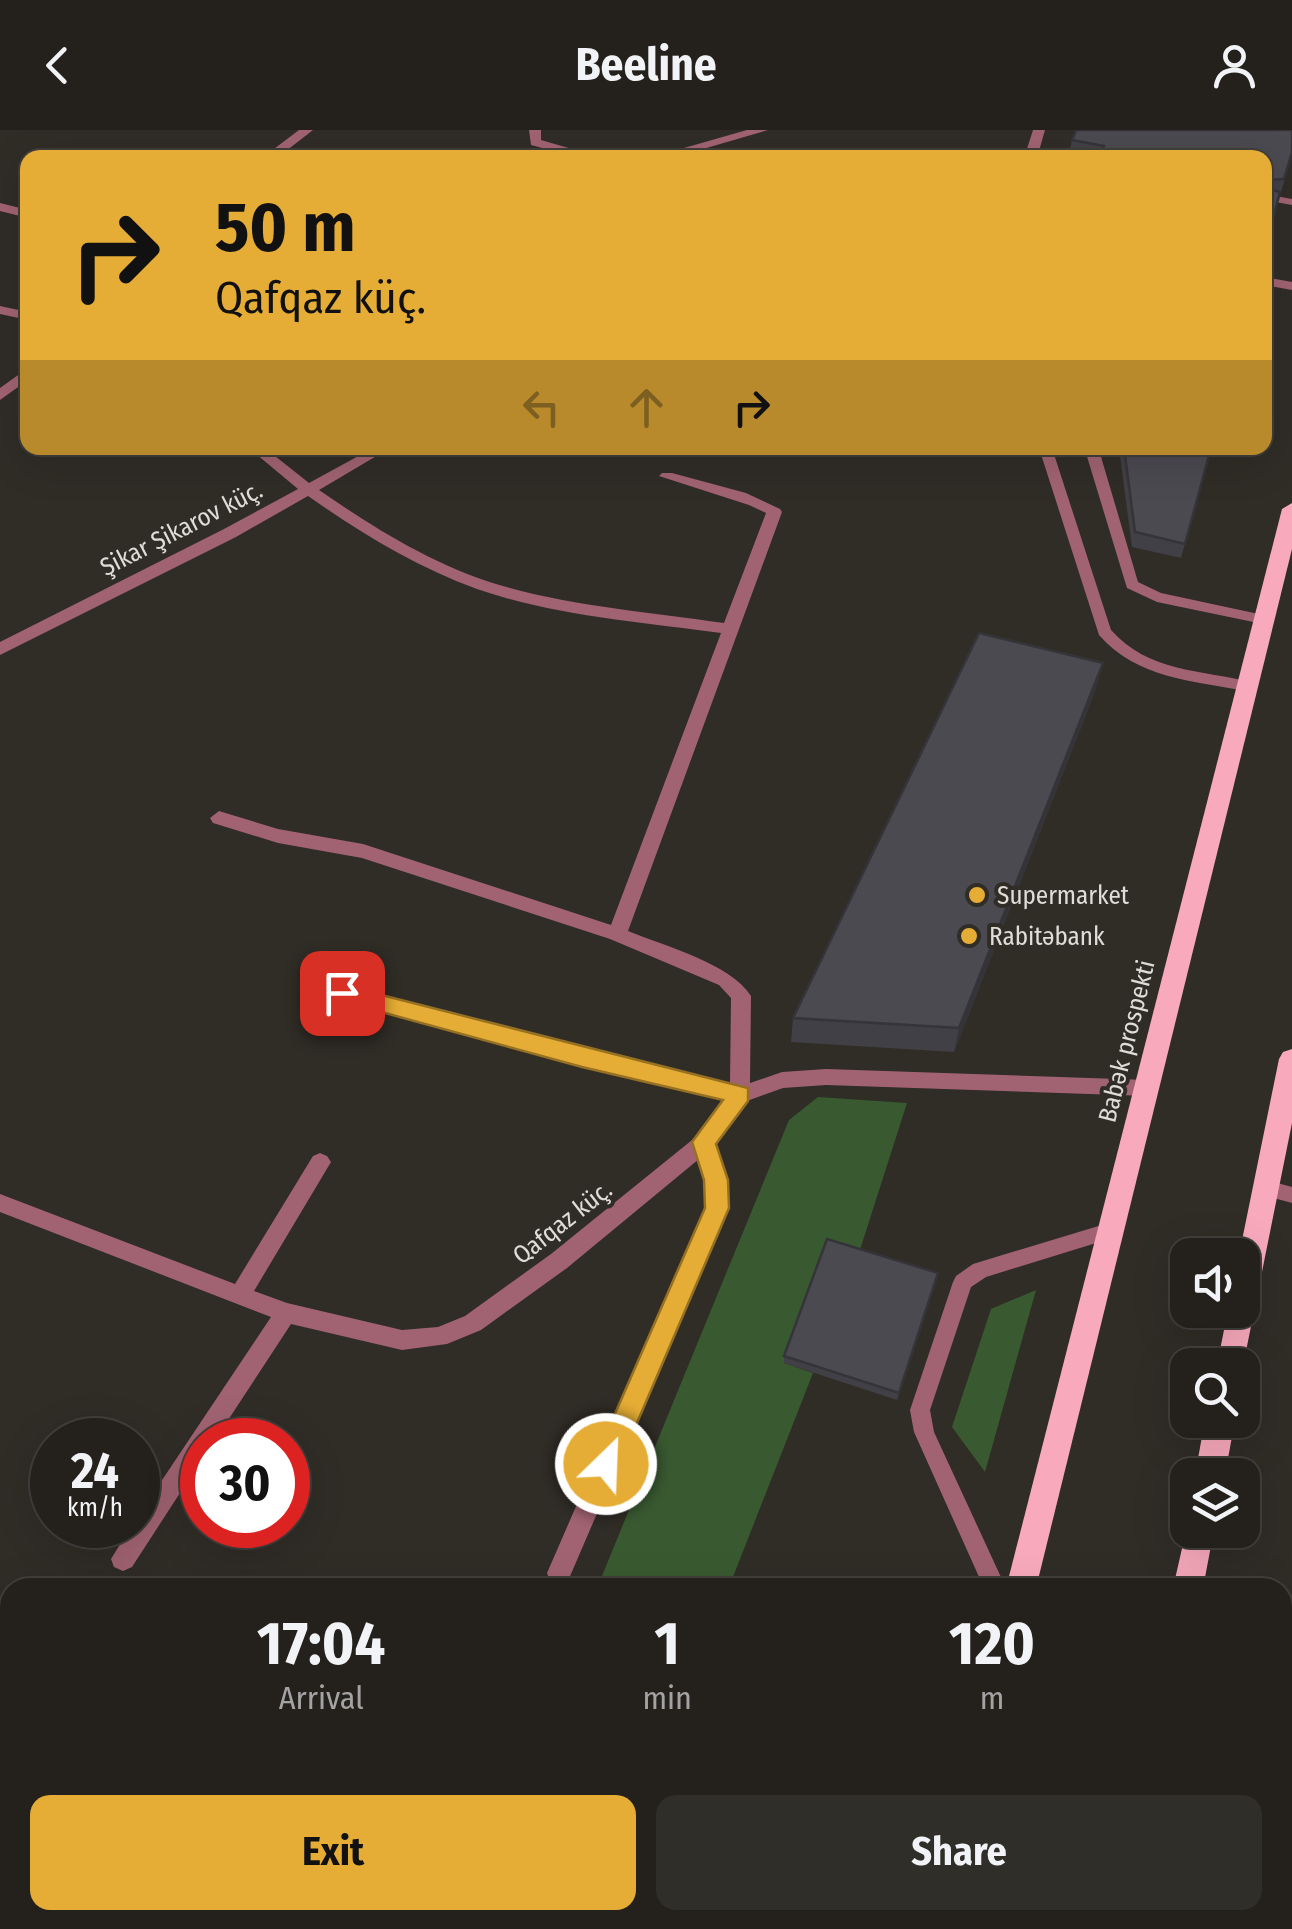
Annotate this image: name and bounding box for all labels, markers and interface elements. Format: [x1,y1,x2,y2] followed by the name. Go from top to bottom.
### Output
[30,38,85,93] icon: back
[575,38,717,92] text: Beeline
[1207,38,1262,93] icon: person
[215,186,356,270] text: 50 m
[50,190,180,320] icon: right
[215,271,426,325] text: Qafqaz küç.
[514,380,569,435] icon: left
[619,380,674,435] icon: ahead
[724,380,779,435] icon: right
[95,475,268,583] street label: Şikar Şikarov küç.
[997,881,1130,911] place label: Supermarket
[966,884,988,906] marker: Supermarket
[989,922,1105,952] place label: Rabitəbank
[958,925,980,947] marker: Rabitəbank
[300,951,385,1036] pin
[1092,957,1162,1125] street label: Babək prospekti
[315,966,370,1021] icon: arrive
[507,1175,618,1271] street label: Qafqaz küç.
[1170,1238,1260,1548] map controls
[1170,1238,1260,1328] button: sound
[1170,1348,1260,1438] button: search
[554,1412,658,1516] position arrow
[180,1418,310,1548] speed limit sign: 30
[71,1441,119,1501] text: 24
[1170,1458,1260,1548] button: layers
[67,1493,123,1523] text: km/h
[257,1608,385,1680] text: 17:04
[654,1608,680,1680] text: 1
[949,1608,1035,1680] text: 120
[279,1679,364,1717] text: Arrival
[642,1679,692,1717] text: min
[980,1679,1004,1717] text: m
[30,1795,636,1910] button: Exit
[656,1795,1262,1910] button: Share

